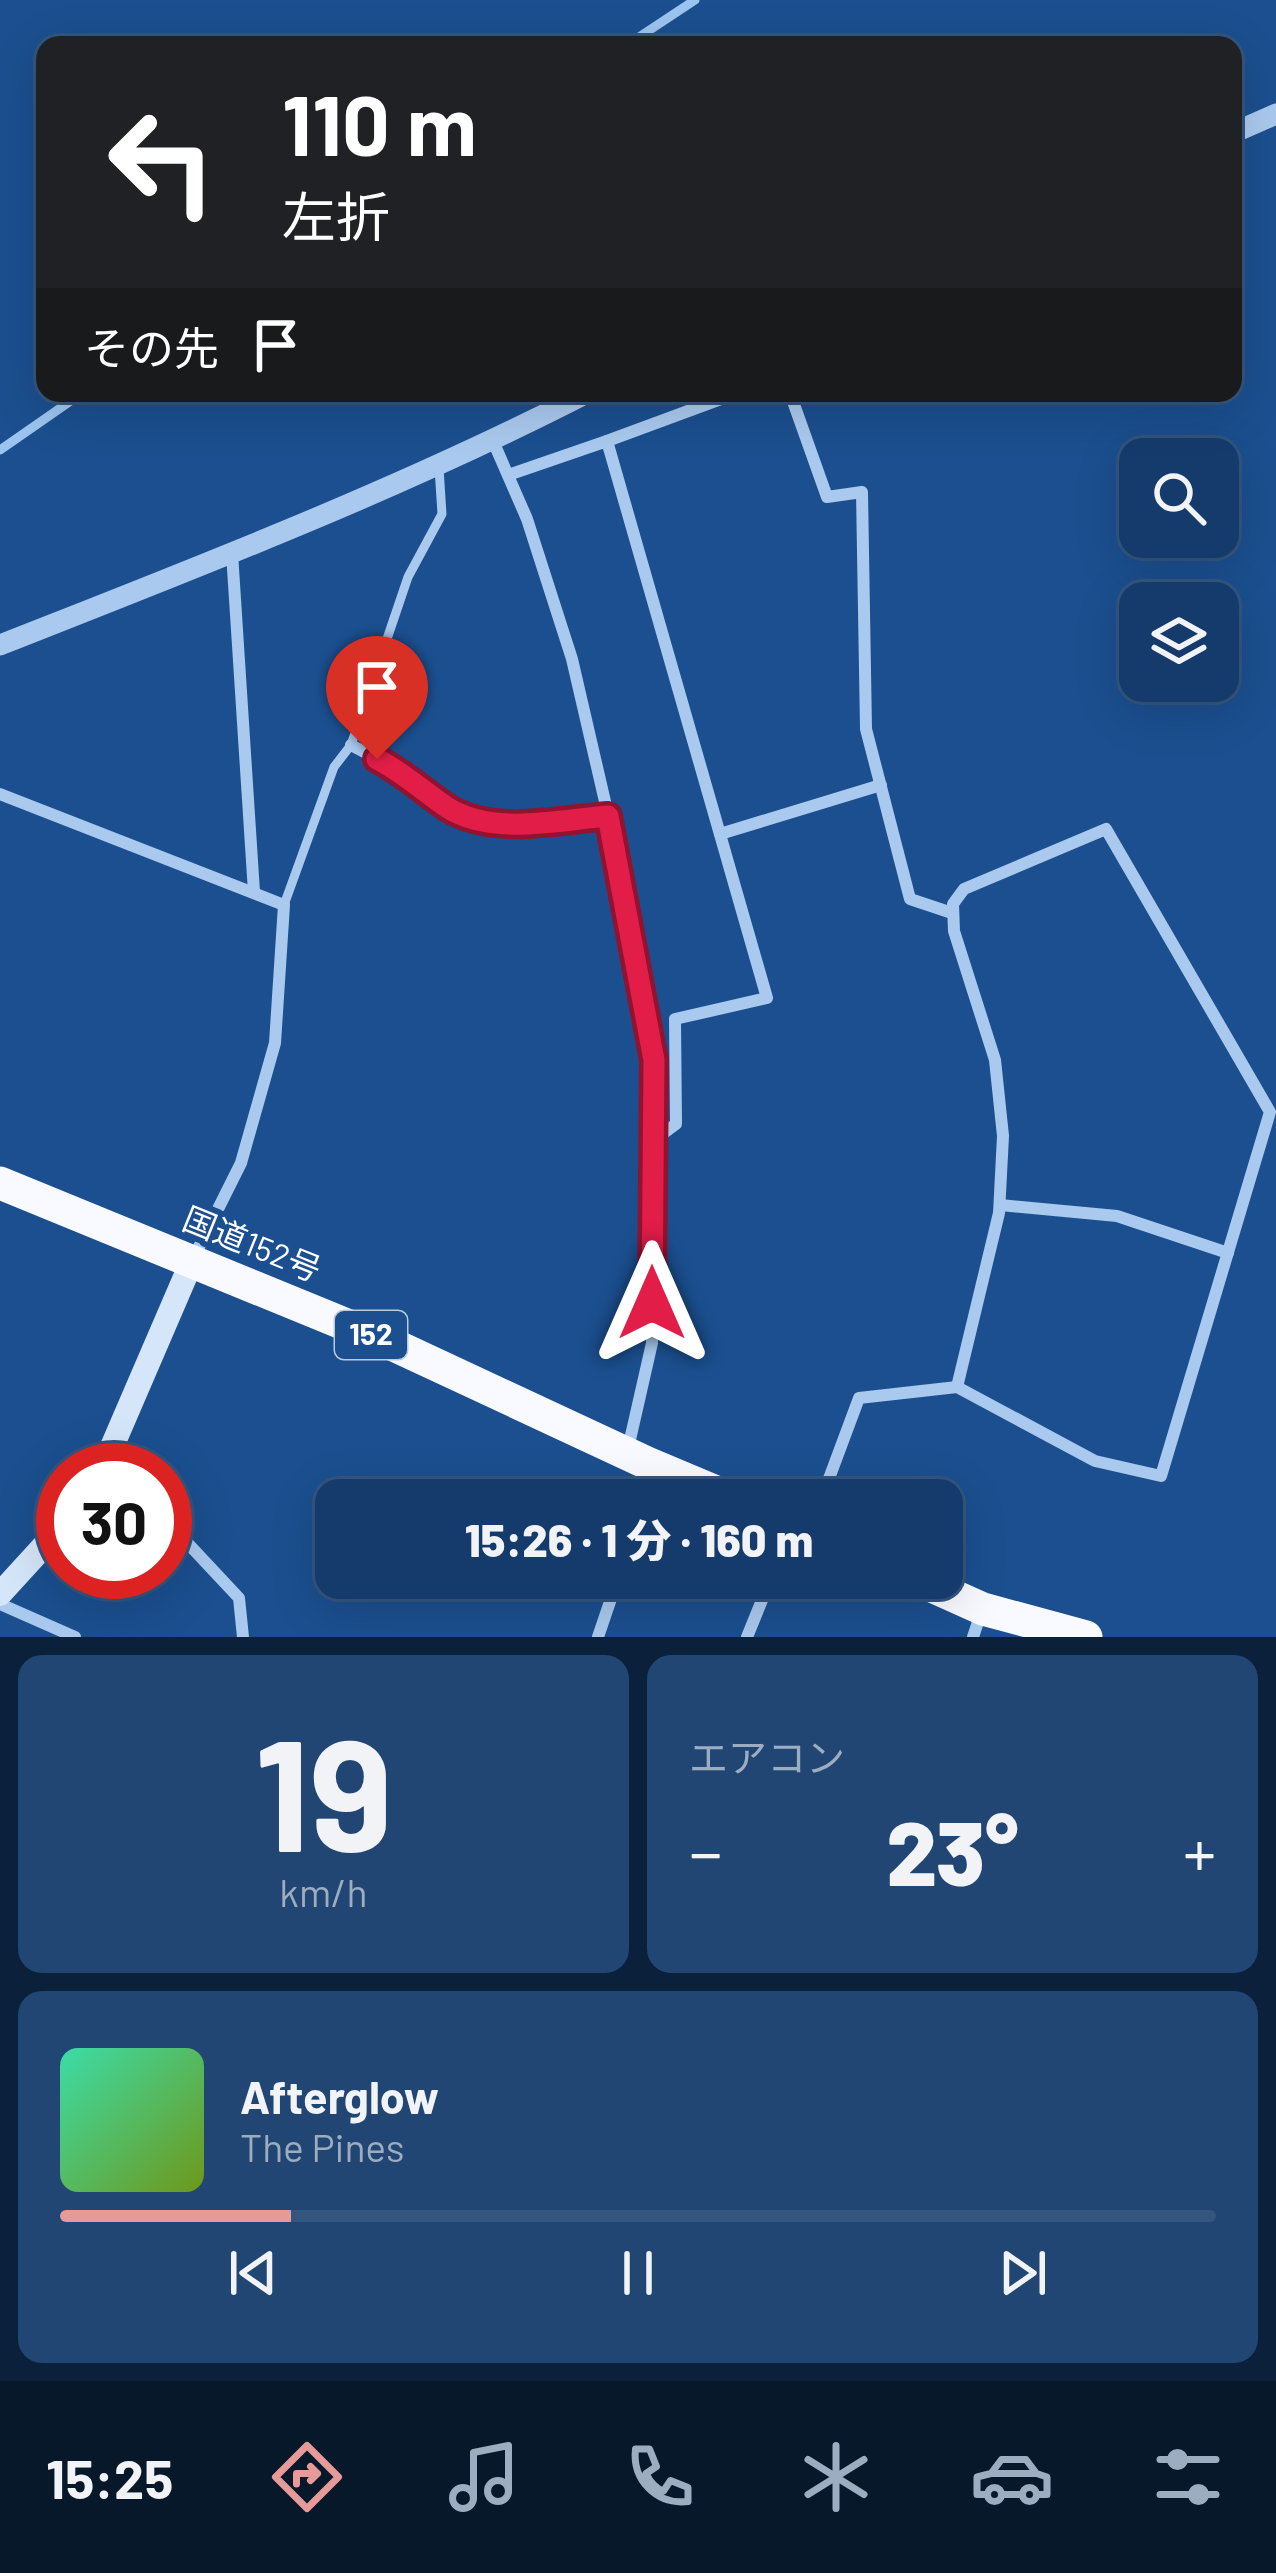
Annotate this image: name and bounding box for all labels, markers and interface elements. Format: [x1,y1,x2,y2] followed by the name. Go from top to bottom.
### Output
[282,72,477,173] text: 110 m
[84,84,240,240] icon: left
[282,183,390,248] text: 左折
[243,312,309,378] icon: arrive
[84,320,219,374] text: その先
[1119,438,1239,702] map controls
[1119,438,1239,558] button: search
[1119,582,1239,702] button: layers
[326,636,428,759] pin
[344,654,410,720] icon: arrive
[178,1197,327,1289] street label: 国道152号
[589,1240,715,1366] position arrow
[335,1311,407,1359] road number: 152
[36,1443,192,1599] speed limit sign: 30
[465,1512,813,1566] text: 15:26 · 1 分 · 160 m
[254,1696,393,1883] text: 19
[689,1733,845,1780] text: エアコン
[886,1796,1019,1904] text: 23°
[689,1811,722,1890] text: −
[1183,1811,1216,1890] text: +
[279,1868,368,1915] text: km/h
[240,2069,439,2123] text: Afterglow
[240,2123,405,2170] text: The Pines
[220,2240,286,2306] icon: previous
[605,2240,671,2306] icon: pause
[990,2240,1056,2306] icon: next
[265,2435,349,2519] icon: directions
[442,2435,526,2519] icon: music
[618,2435,702,2519] icon: phone
[794,2435,878,2519] icon: climate
[970,2435,1054,2519] icon: car
[1146,2435,1230,2519] icon: filters
[46,2445,173,2510] text: 15:25

